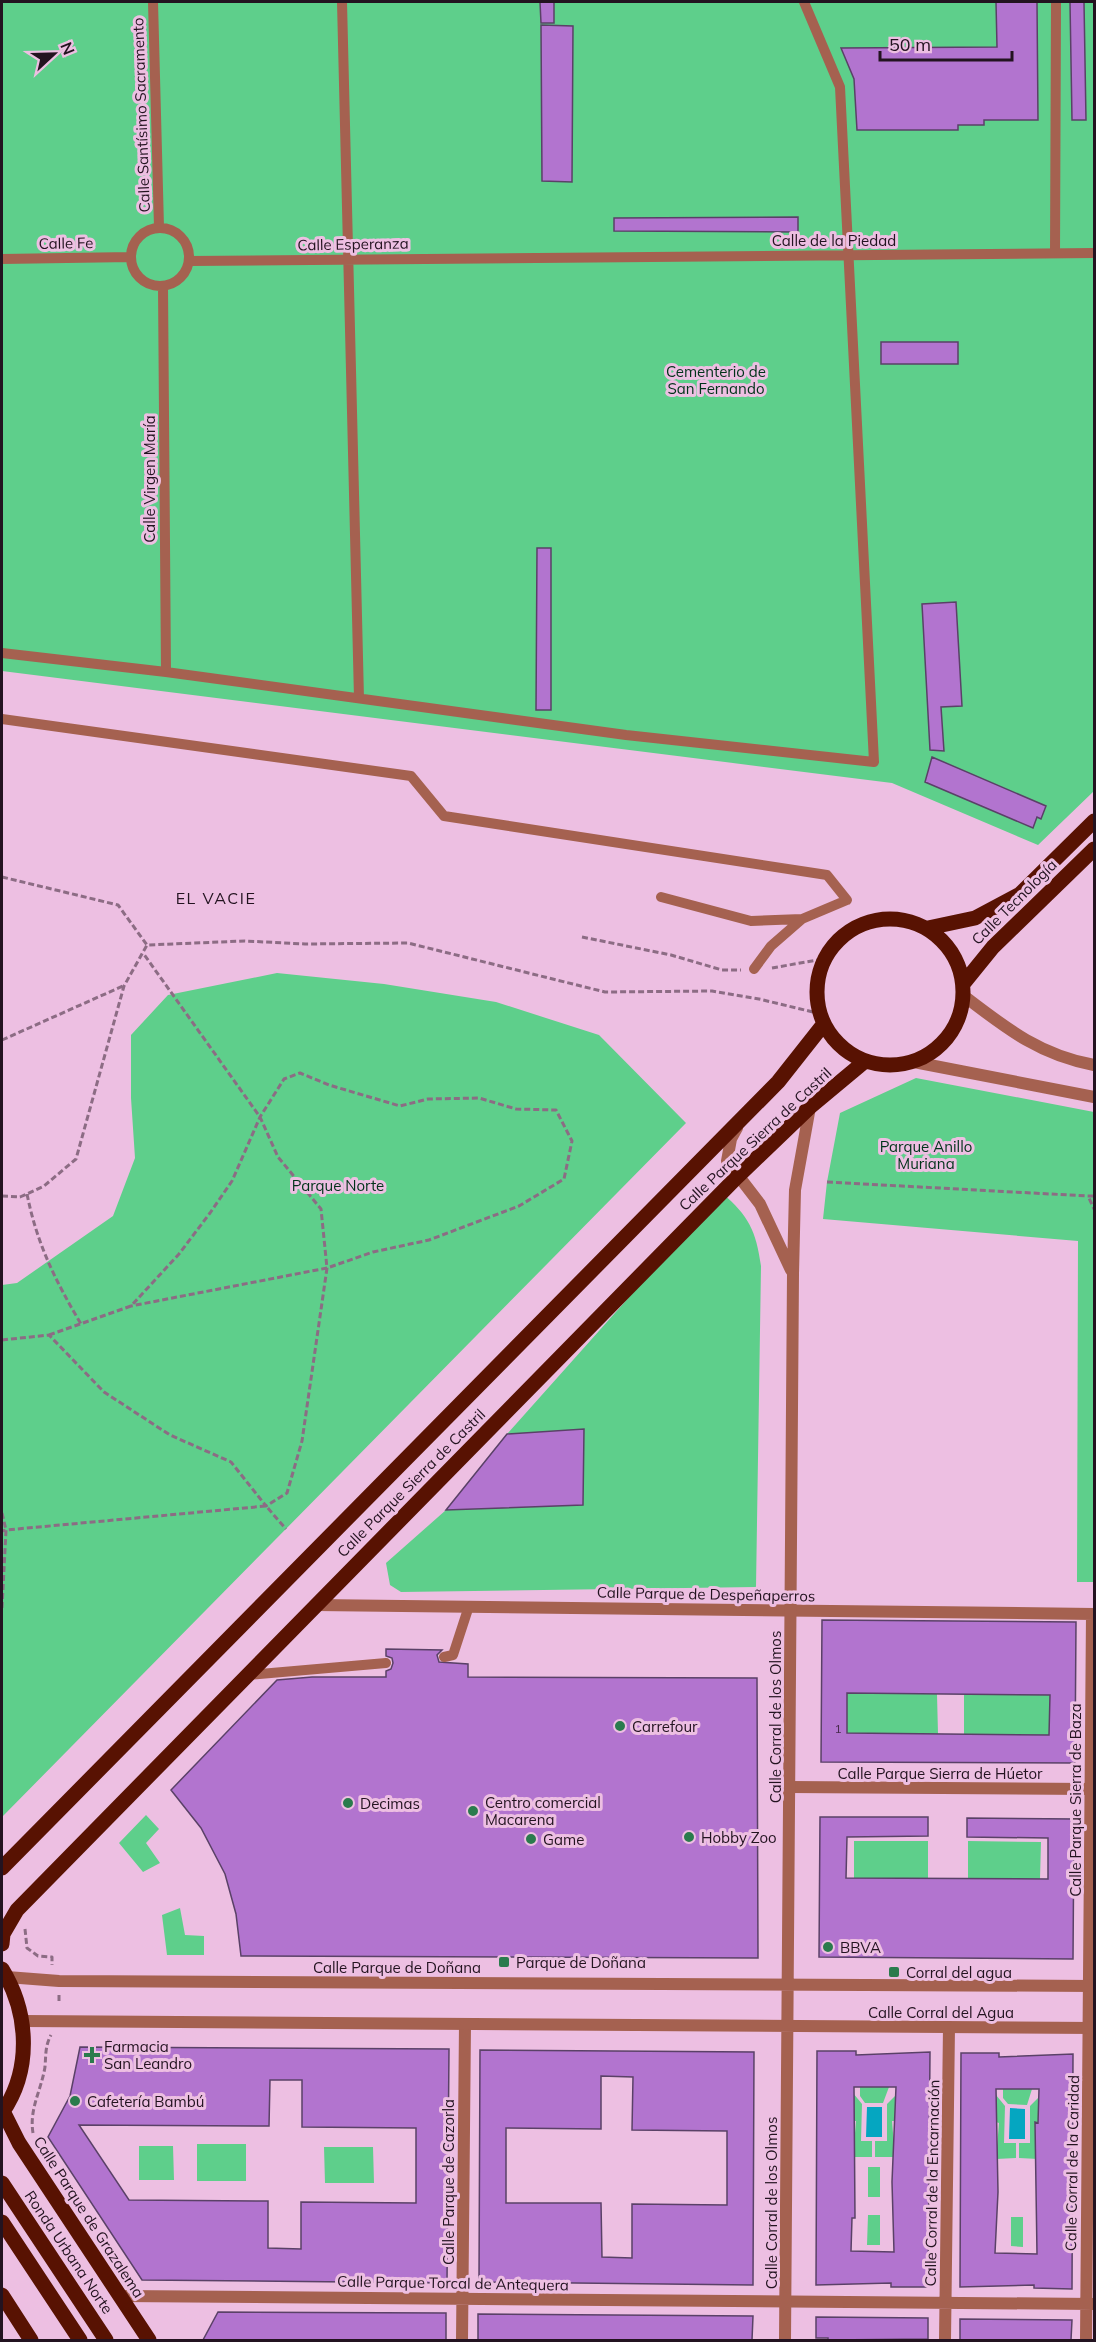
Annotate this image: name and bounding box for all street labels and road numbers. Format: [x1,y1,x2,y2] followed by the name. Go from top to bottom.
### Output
[128,17,154,213] street label: Calle Santísimo Sacramento
[772,231,896,250] street label: Calle de la Piedad
[39,233,93,253] street label: Calle Fe
[297,234,409,254] street label: Calle Esperanza
[140,415,159,543] street label: Calle Virgen María
[967,855,1061,949] street label: Calle Tecnología
[675,1063,835,1215] street label: Calle Parque Sierra de Castril
[333,1405,489,1561] street label: Calle Parque Sierra de Castril
[597,1583,815,1605] street label: Calle Parque de Despeñaperros
[766,1631,785,1803] street label: Calle Corral de los Olmos
[1066,1703,1085,1897] street label: Calle Parque Sierra de Baza
[837,1764,1043,1783] street label: Calle Parque Sierra de Húetor
[313,1958,481,1977] street label: Calle Parque de Doñana
[868,2003,1014,2022] street label: Calle Corral del Agua
[1061,2075,1083,2251] street label: Calle Corral de la Caridad
[921,2079,943,2287] street label: Calle Corral de la Encarnación
[439,2099,458,2265] street label: Calle Parque de Cazorla
[762,2117,781,2289] street label: Calle Corral de los Olmos
[30,2133,148,2301] street label: Calle Parque de Grazalema
[21,2187,117,2317] street label: Ronda Urbana Norte
[337,2271,569,2295] street label: Calle Parque Torcal de Antequera

